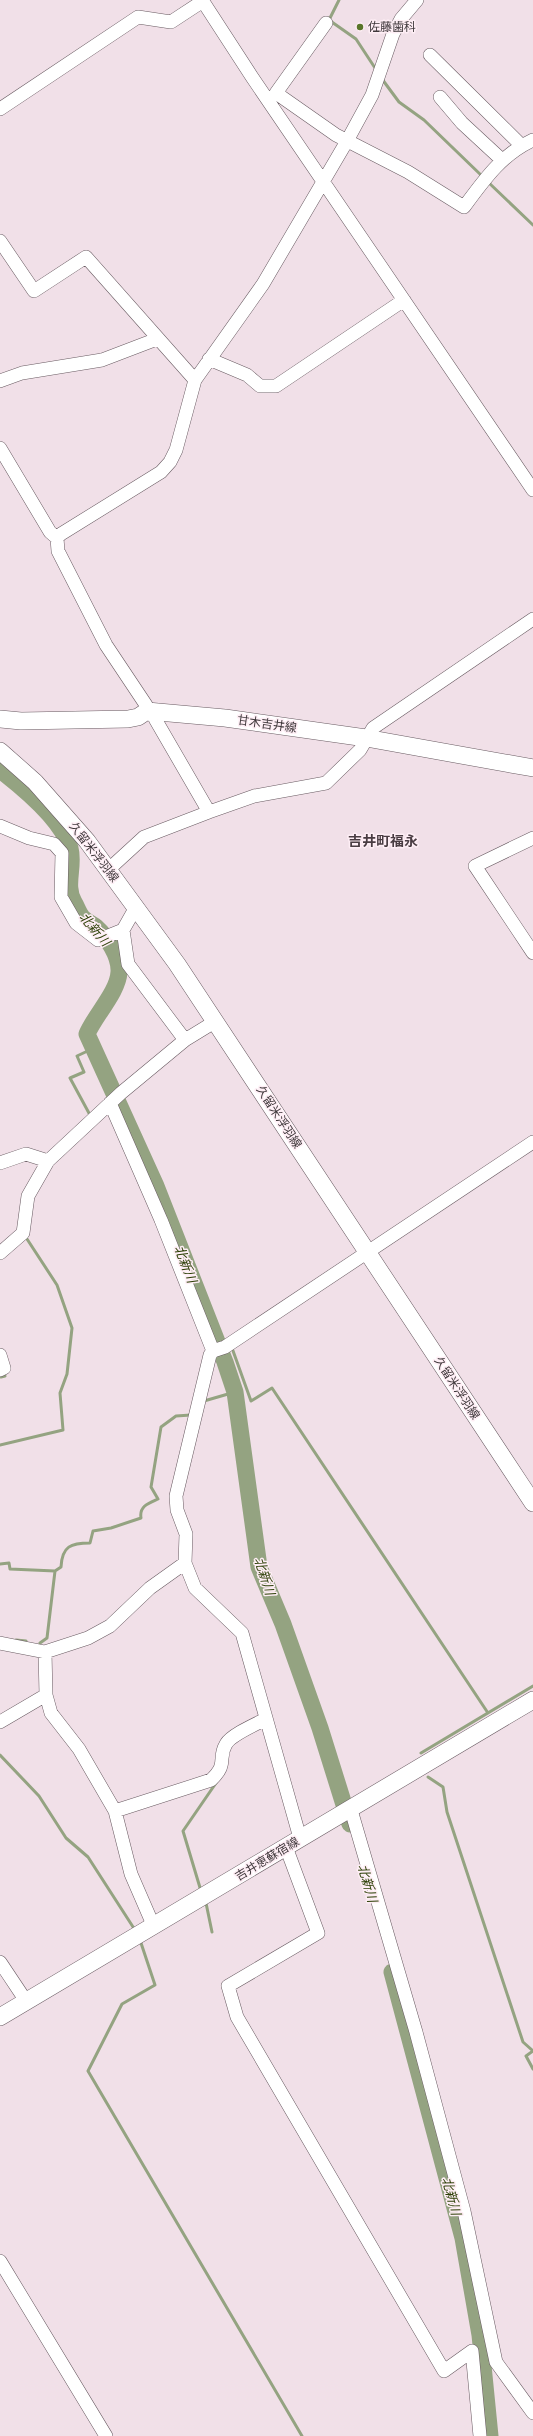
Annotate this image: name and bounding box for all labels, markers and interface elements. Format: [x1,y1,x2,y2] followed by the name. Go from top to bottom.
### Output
[368,20,416,34] place label: 佐藤歯科
[355,22,365,32] marker: 佐藤歯科
[236,713,298,735] street label: 甘木吉井線
[66,819,122,885] street label: 久留米浮羽線
[348,833,418,849] district label: 吉井町福永
[76,910,114,950] water label: 北新川
[254,1083,304,1151] street label: 久留米浮羽線
[172,1243,200,1287] water label: 北新川
[432,1354,482,1422] street label: 久留米浮羽線
[251,1555,278,1599] water label: 北新川
[233,1834,301,1884] street label: 吉井恵蘇宿線
[355,1862,381,1906] water label: 北新川
[439,2175,464,2219] water label: 北新川

